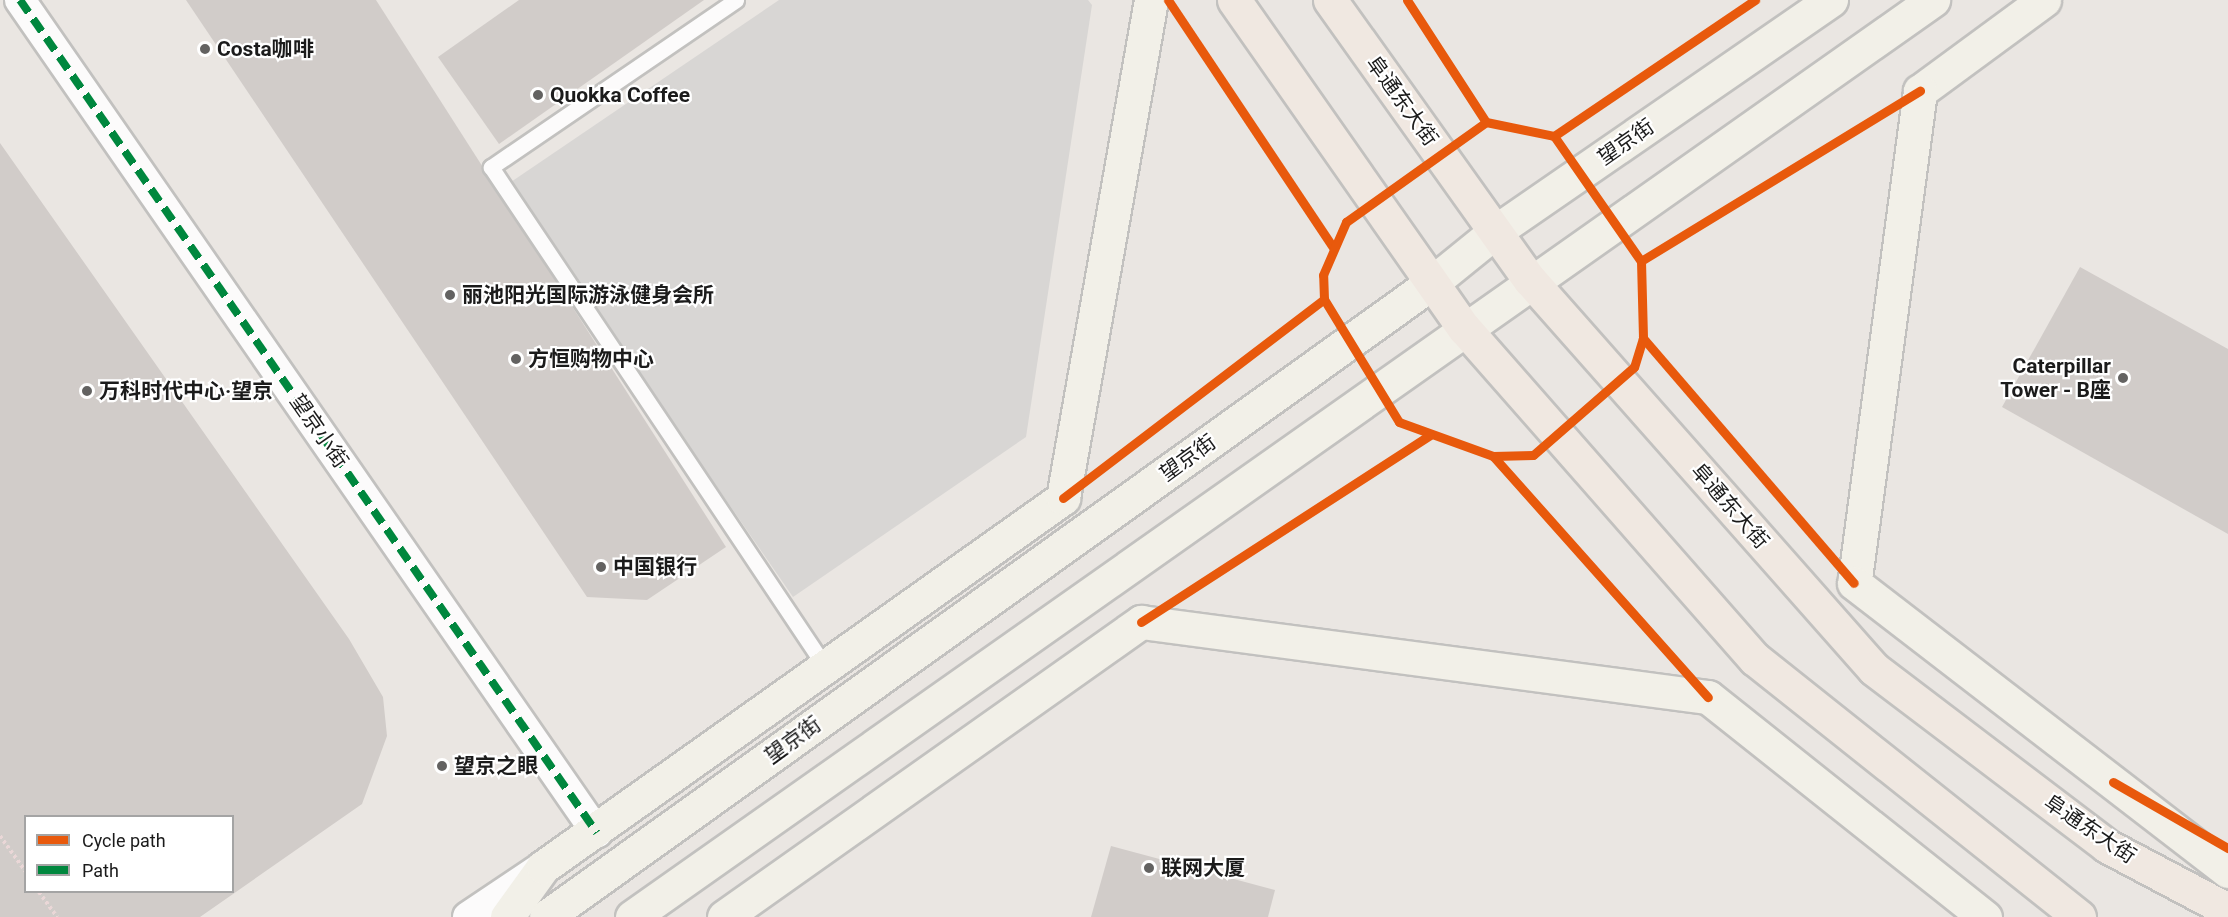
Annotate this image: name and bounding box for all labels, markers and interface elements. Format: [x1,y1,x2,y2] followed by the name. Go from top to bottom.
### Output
[217,36,314,62] place label: Costa咖啡
[198,42,212,56] marker: Costa咖啡
[1361,51,1443,151] street label: 阜通东大街
[550,82,690,108] place label: Quokka Coffee
[531,88,545,102] marker: Quokka Coffee
[1593,114,1659,170] street label: 望京街
[462,282,714,308] place label: 丽池阳光国际游泳健身会所
[443,288,457,302] marker: 丽池阳光国际游泳健身会所
[528,346,654,372] place label: 方恒购物中心
[509,352,523,366] marker: 方恒购物中心
[2000,353,2111,403] place label: Caterpillar Tower - B座
[2116,371,2130,385] marker: Caterpillar Tower - B座
[99,378,273,404] place label: 万科时代中心·望京
[80,384,94,398] marker: 万科时代中心·望京
[285,389,353,473] street label: 望京小街
[1155,429,1221,487] street label: 望京街
[1686,458,1774,554] street label: 阜通东大街
[613,554,697,580] place label: 中国银行
[594,560,608,574] marker: 中国银行
[760,711,826,769] street label: 望京街
[454,753,538,779] place label: 望京之眼
[435,759,449,773] marker: 望京之眼
[2039,789,2141,869] street label: 阜通东大街
[24,815,234,893] legend
[82,830,166,851] text: Cycle path
[1161,855,1245,881] place label: 联网大厦
[82,860,119,881] text: Path
[1142,861,1156,875] marker: 联网大厦

